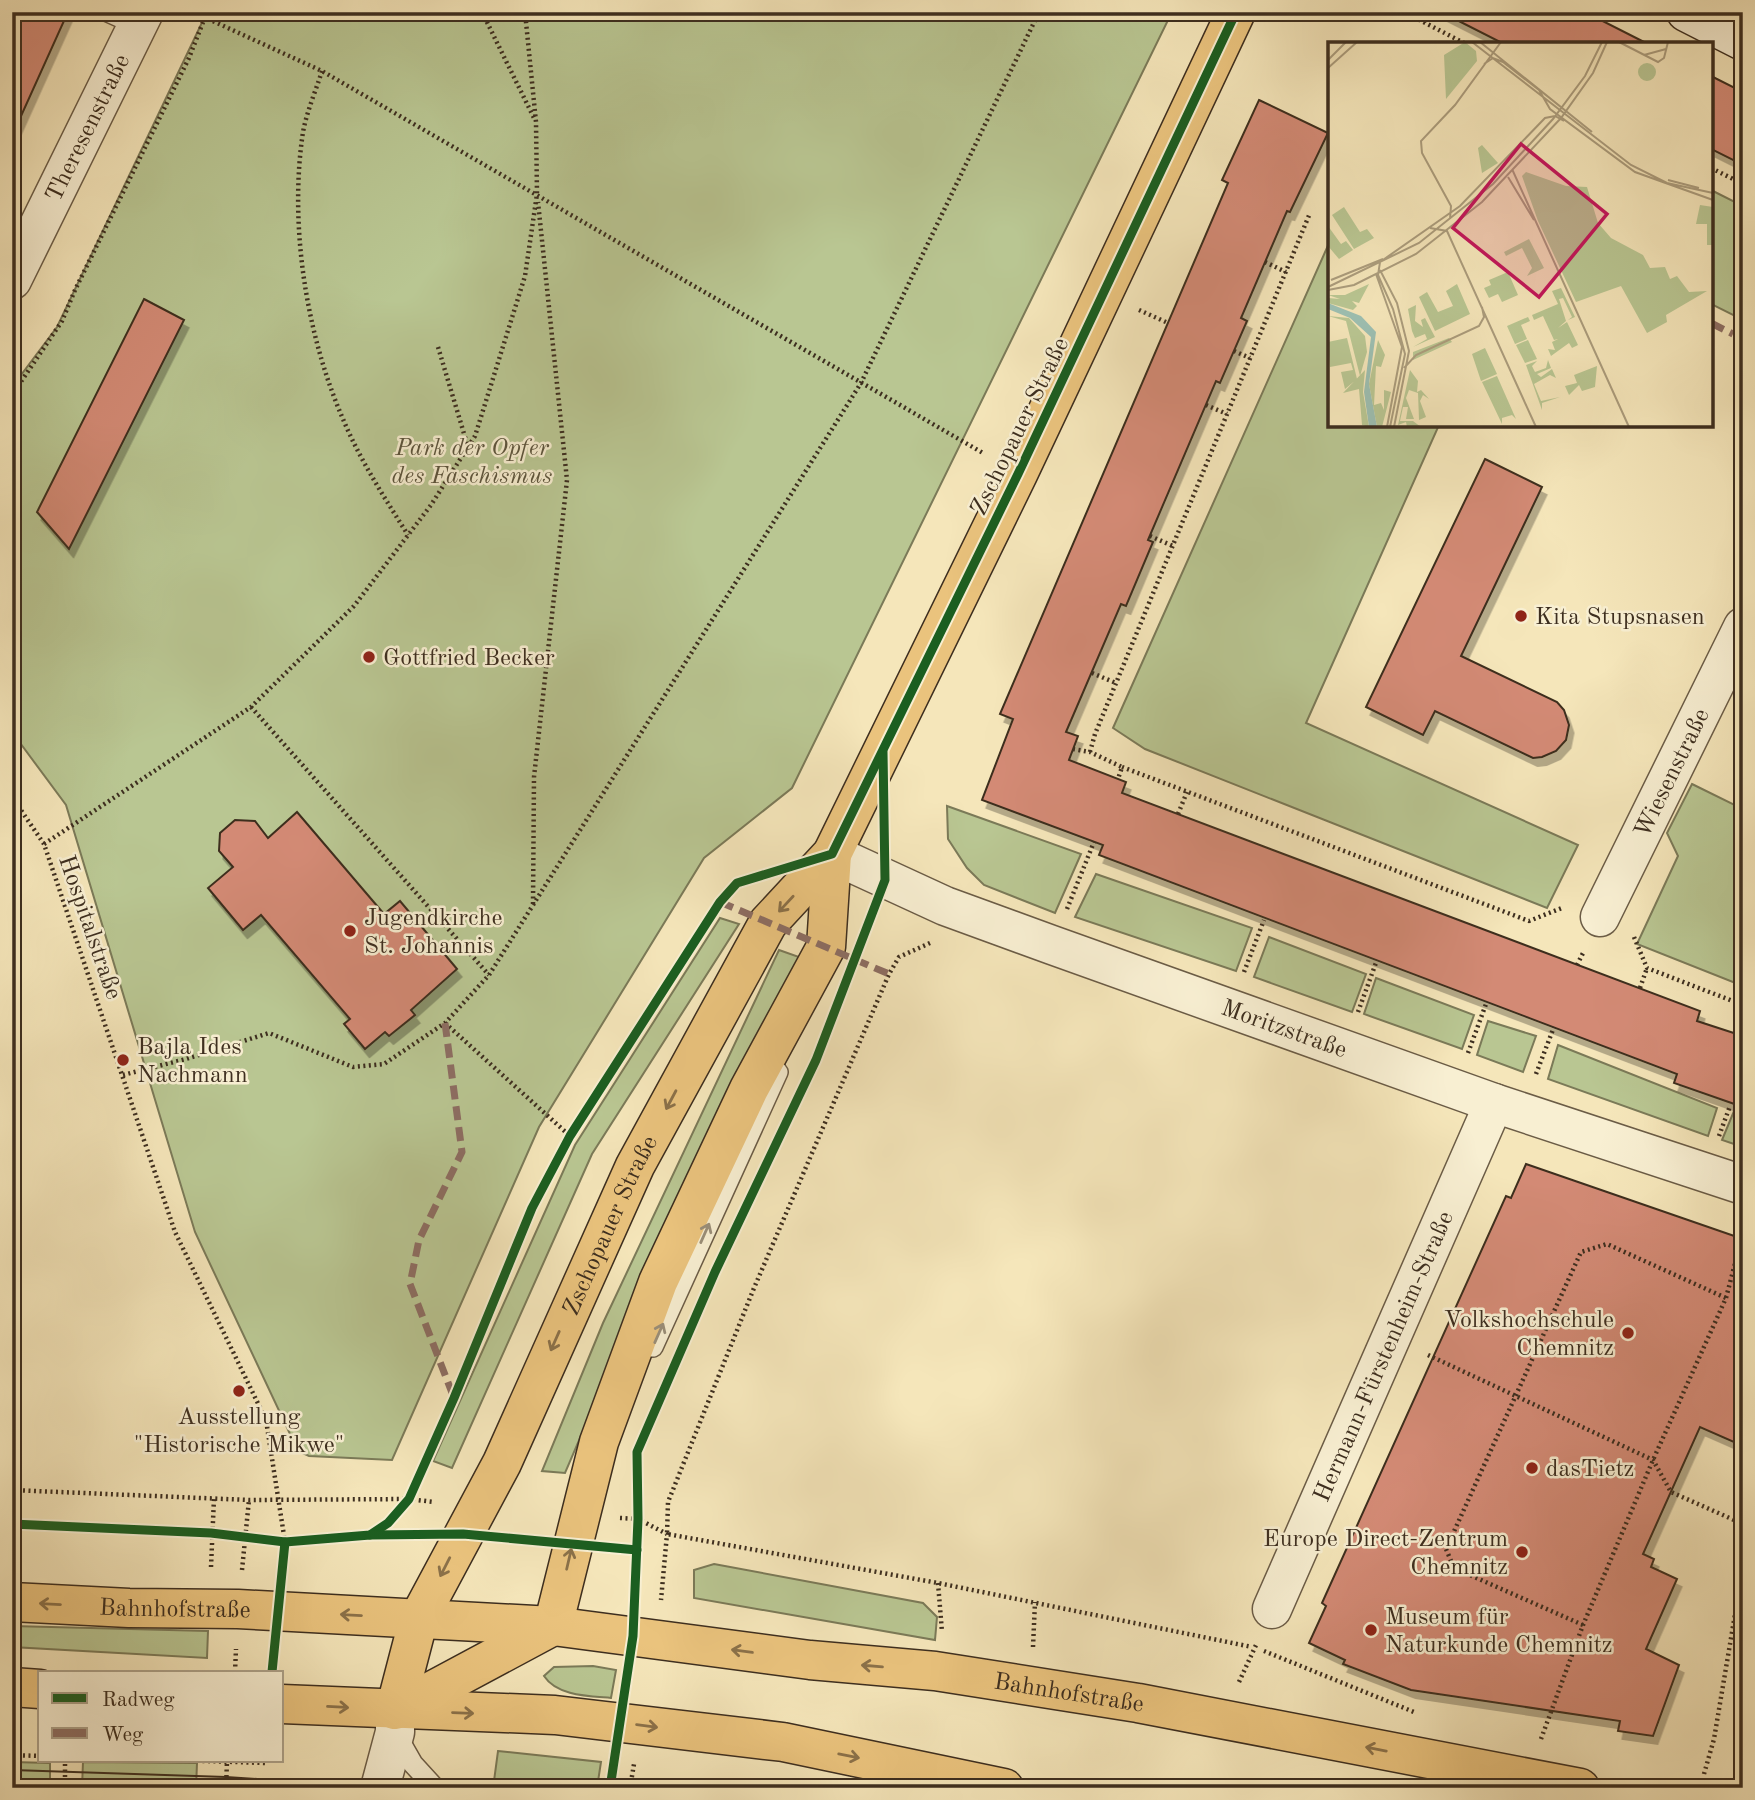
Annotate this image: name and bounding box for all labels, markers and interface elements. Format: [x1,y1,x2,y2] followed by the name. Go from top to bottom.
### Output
[1328,42,1713,427] inset map
[43,51,135,206] street label: Theresenstraße
[967,334,1074,520] street label: Zschopauer Straße
[392,437,552,489] park label: Park der Opfer des Faschismus
[1535,606,1705,630] place label: Kita Stupsnasen
[1513,608,1529,624] marker: Kita Stupsnasen
[383,647,555,671] place label: Gottfried Becker
[361,649,377,665] marker: Gottfried Becker
[1631,705,1715,842] street label: Wiesenstraße
[53,852,125,1003] street label: Hospitalstraße
[777,895,794,912] one-way arrow
[364,907,503,959] place label: Jugendkirche St. Johannis
[342,923,358,939] marker: Jugendkirche St. Johannis
[1218,996,1350,1063] street label: Moritzstraße
[137,1036,248,1088] place label: Bajla Ides Nachmann
[115,1052,131,1068] marker: Bajla Ides Nachmann
[664,1089,678,1109] one-way arrow
[560,1132,663,1319] street label: Zschopauer Straße
[1311,1208,1459,1506] street label: Hermann-Fürstenheim-Straße
[699,1223,712,1244] one-way arrow
[1444,1309,1614,1361] place label: Volkshochschule Chemnitz
[653,1323,666,1345] one-way arrow
[1620,1325,1636,1341] marker: Volkshochschule Chemnitz
[548,1329,561,1351] one-way arrow
[231,1383,247,1399] marker: Ausstellung "Historische Mikwe"
[134,1406,344,1458] place label: Ausstellung "Historische Mikwe"
[1546,1458,1634,1482] place label: dasTietz
[1524,1460,1540,1476] marker: dasTietz
[1263,1528,1508,1580] place label: Europe Direct-Zentrum Chemnitz
[1514,1544,1530,1560] marker: Europe Direct-Zentrum Chemnitz
[563,1548,577,1571] one-way arrow
[438,1556,452,1577] one-way arrow
[98,1596,251,1624] street label: Bahnhofstraße
[39,1597,62,1610] one-way arrow
[1385,1606,1613,1658] place label: Museum für Naturkunde Chemnitz
[340,1608,363,1621] one-way arrow
[1363,1622,1379,1638] marker: Museum für Naturkunde Chemnitz
[731,1644,754,1657] one-way arrow
[862,1659,884,1672] one-way arrow
[992,1670,1146,1718] street label: Bahnhofstraße
[38,1671,284,1762] legend
[102,1690,175,1711] text: Radweg
[327,1701,350,1714] one-way arrow
[452,1706,475,1719] one-way arrow
[635,1720,658,1733] one-way arrow
[102,1725,144,1746] text: Weg
[1365,1741,1388,1755] one-way arrow
[837,1749,860,1763] one-way arrow

